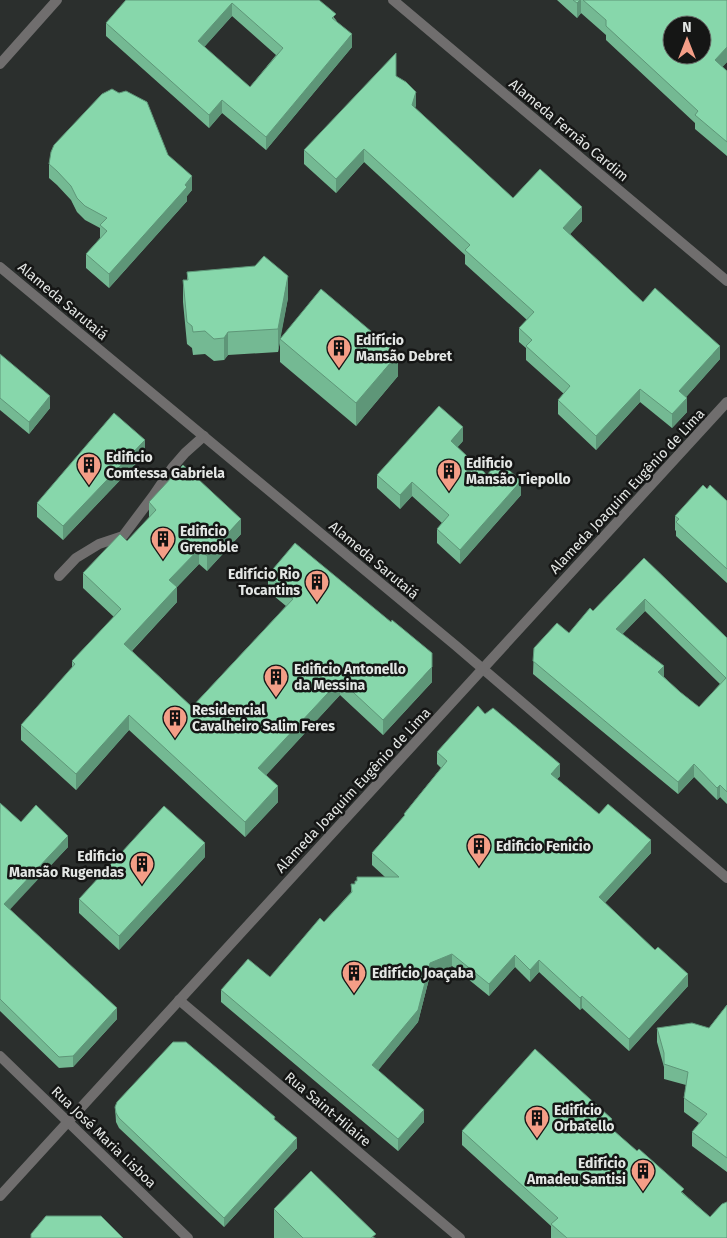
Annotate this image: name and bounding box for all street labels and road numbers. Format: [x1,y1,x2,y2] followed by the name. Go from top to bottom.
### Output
[505,75,632,185] street label: Alameda Fernão Cardim
[14,259,111,344] street label: Alameda Sarutaiá
[546,405,708,577] street label: Alameda Joaquim Eugênio de Lima
[325,518,422,603] street label: Alameda Sarutaiá
[272,704,434,876] street label: Alameda Joaquim Eugênio de Lima
[281,1068,374,1150] street label: Rua Saint-Hilaire
[48,1083,160,1192] street label: Rua José Maria Lisboa

